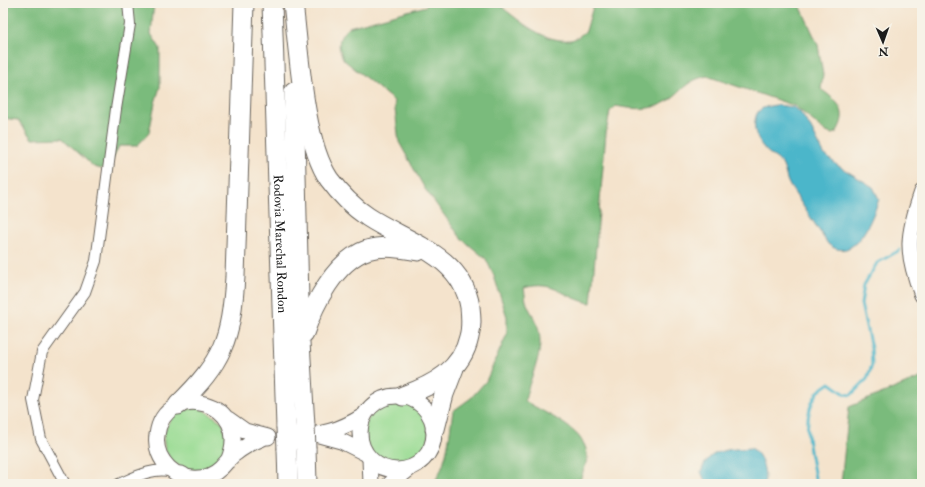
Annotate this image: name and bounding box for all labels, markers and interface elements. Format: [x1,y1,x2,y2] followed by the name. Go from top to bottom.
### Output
[863,22,903,62] north arrow
[877,45,889,58] text: N
[270,174,290,314] street label: Rodovia Marechal Rondon

